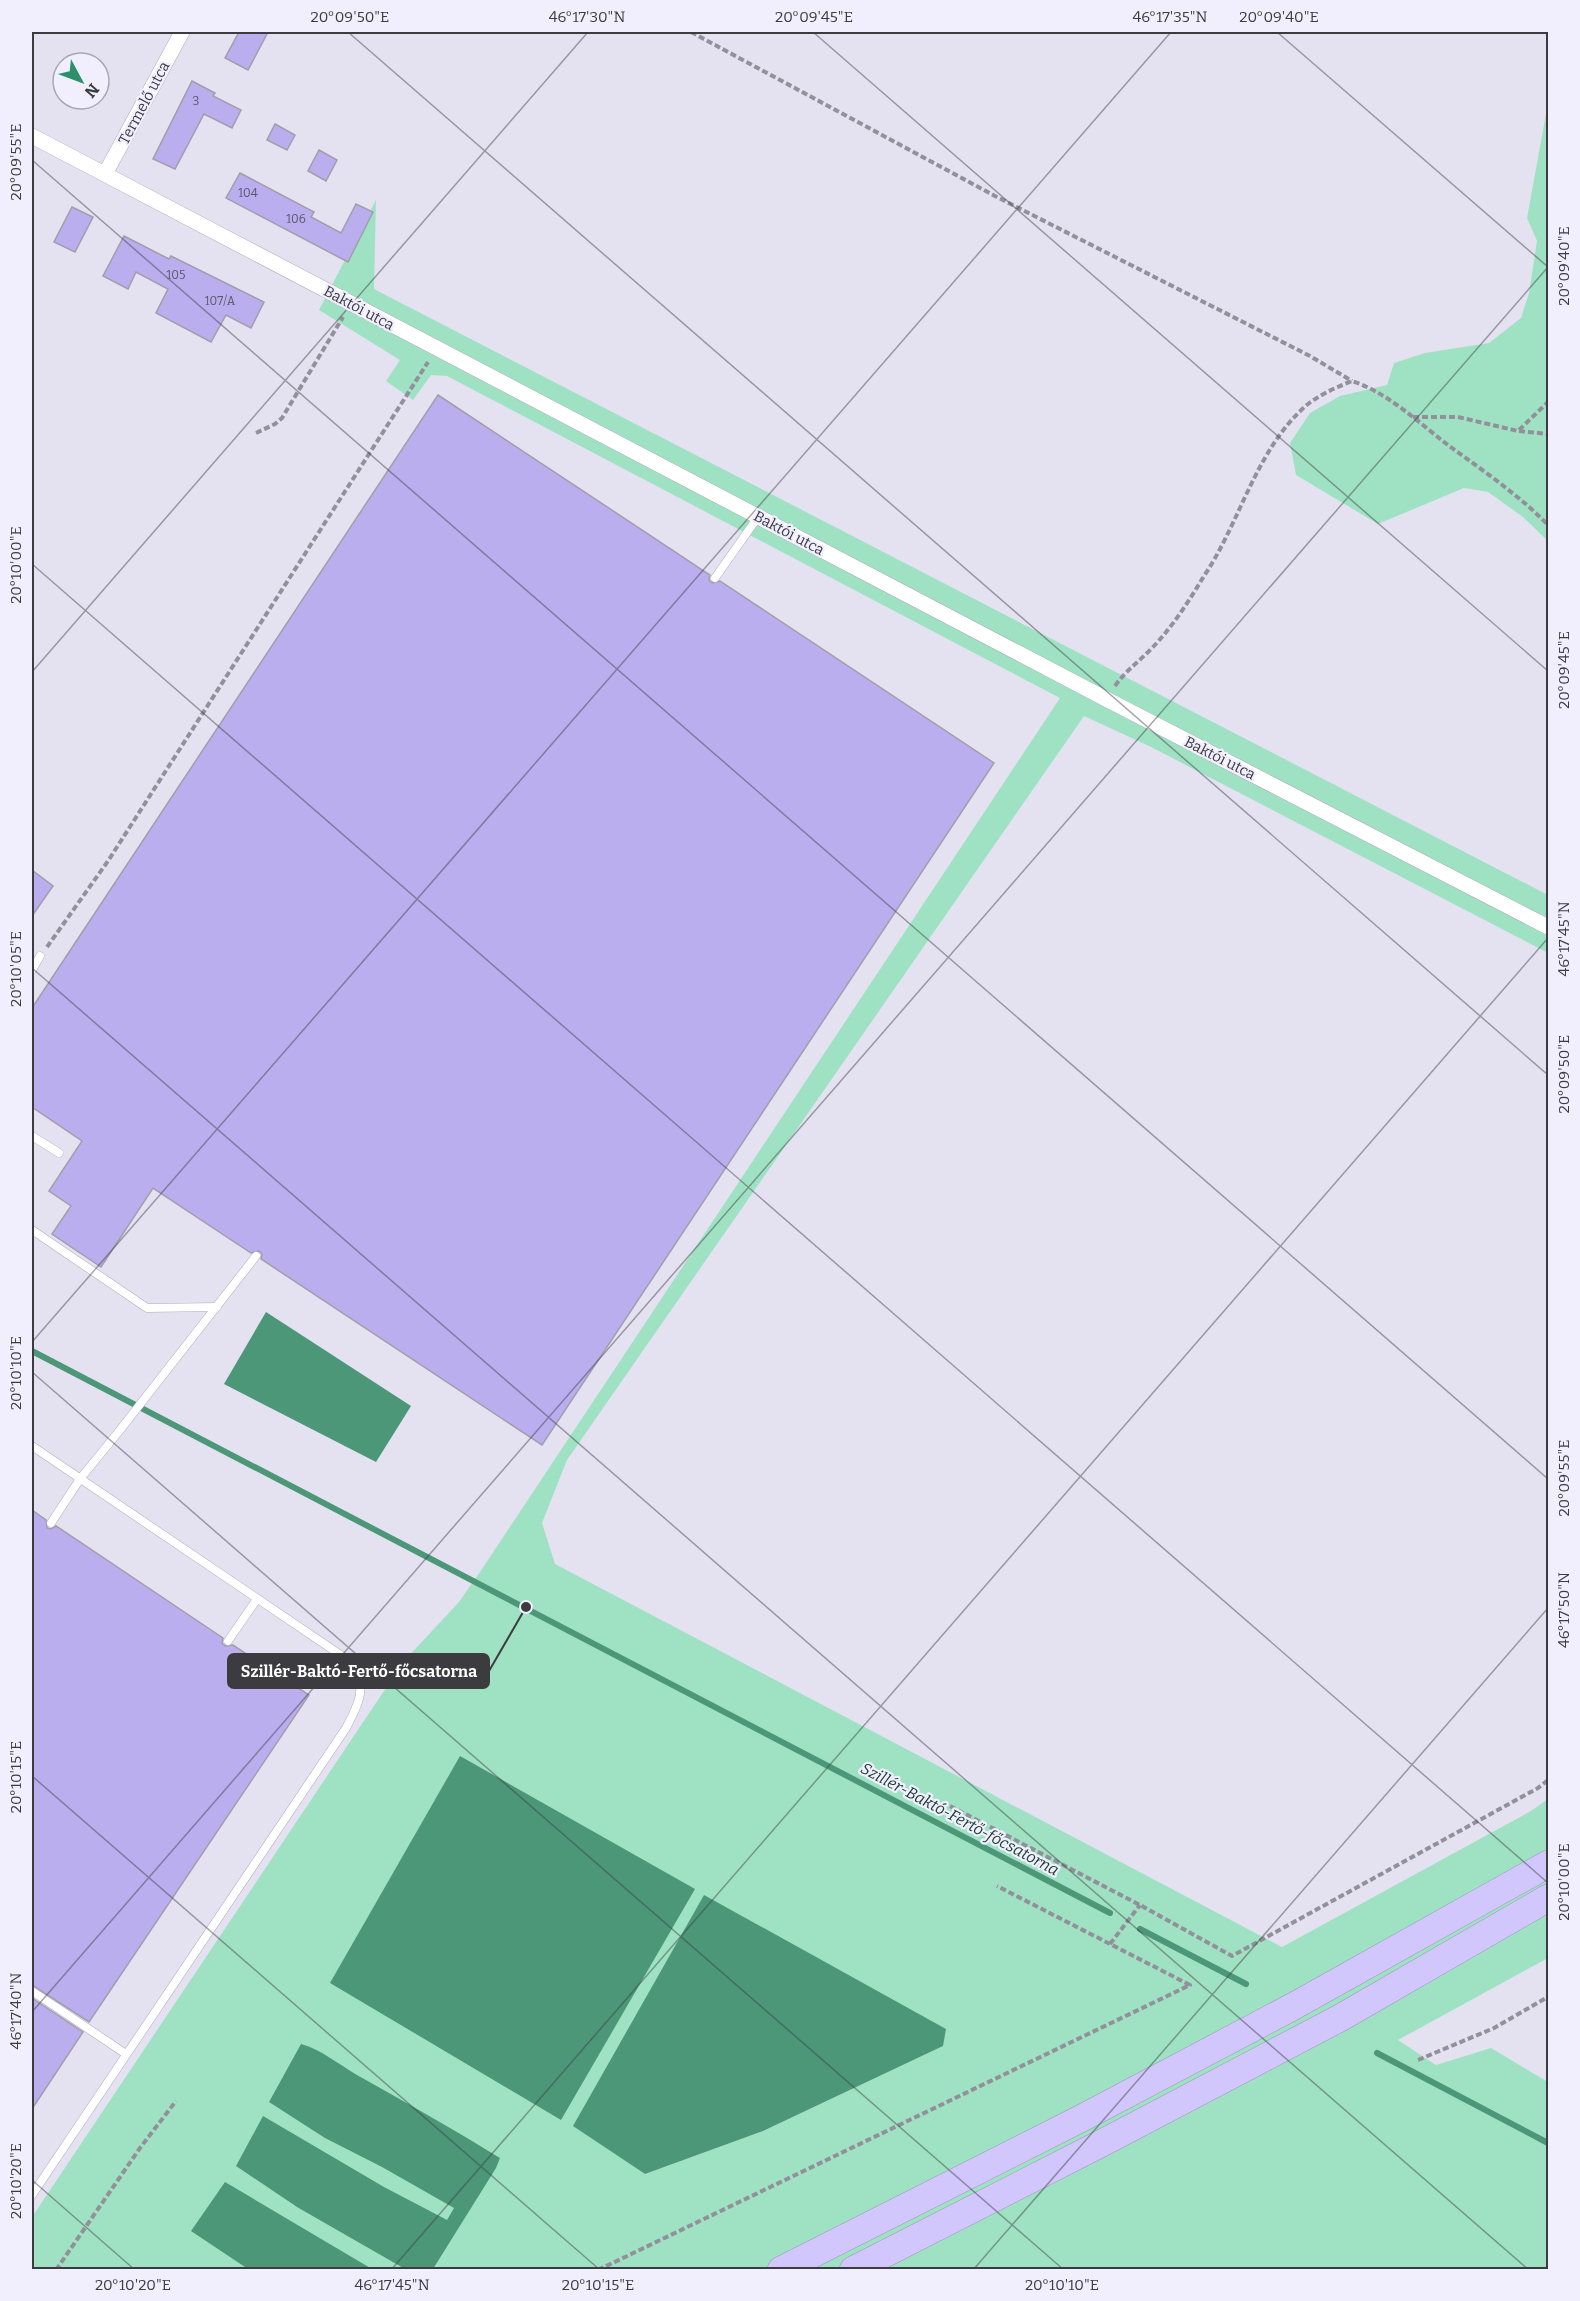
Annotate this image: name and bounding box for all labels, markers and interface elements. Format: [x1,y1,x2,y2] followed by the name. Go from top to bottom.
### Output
[311,8,389,26] text: 20°09'50"E
[549,8,625,26] text: 46°17'30"N
[775,8,853,26] text: 20°09'45"E
[1133,8,1208,26] text: 46°17'35"N
[1239,8,1319,26] text: 20°09'40"E
[51,51,111,111] north arrow
[115,58,173,148] street label: Termelő utca
[81,80,103,101] text: N
[193,94,200,108] house number: 3
[7,123,25,201] text: 20°09'55"E
[238,186,258,200] house number: 104
[286,212,306,226] house number: 106
[1555,226,1573,306] text: 20°09'40"E
[167,268,185,282] house number: 105
[321,282,397,334] street label: Baktói utca
[205,294,236,308] house number: 107/A
[751,507,827,559] street label: Baktói utca
[7,526,25,604] text: 20°10'00"E
[1555,631,1573,709] text: 20°09'45"E
[1181,732,1259,784] street label: Baktói utca
[1555,901,1573,977] text: 46°17'45"N
[7,931,25,1007] text: 20°10'05"E
[1555,1035,1573,1113] text: 20°09'50"E
[7,1336,25,1410] text: 20°10'10"E
[1555,1439,1573,1517] text: 20°09'55"E
[1555,1572,1573,1648] text: 46°17'50"N
[228,1654,489,1688] callout: Szillér-Baktó-Fertő-főcsatorna
[241,1662,477,1681] text: Szillér-Baktó-Fertő-főcsatorna
[7,1741,25,1813] text: 20°10'15"E
[858,1759,1062,1879] water label: Szillér-Baktó-Fertő-főcsatorna
[1555,1843,1573,1921] text: 20°10'00"E
[7,1973,25,2049] text: 46°17'40"N
[7,2143,25,2219] text: 20°10'20"E
[95,2276,171,2294] text: 20°10'20"E
[354,2276,430,2294] text: 46°17'45"N
[562,2276,634,2294] text: 20°10'15"E
[1025,2276,1099,2294] text: 20°10'10"E

